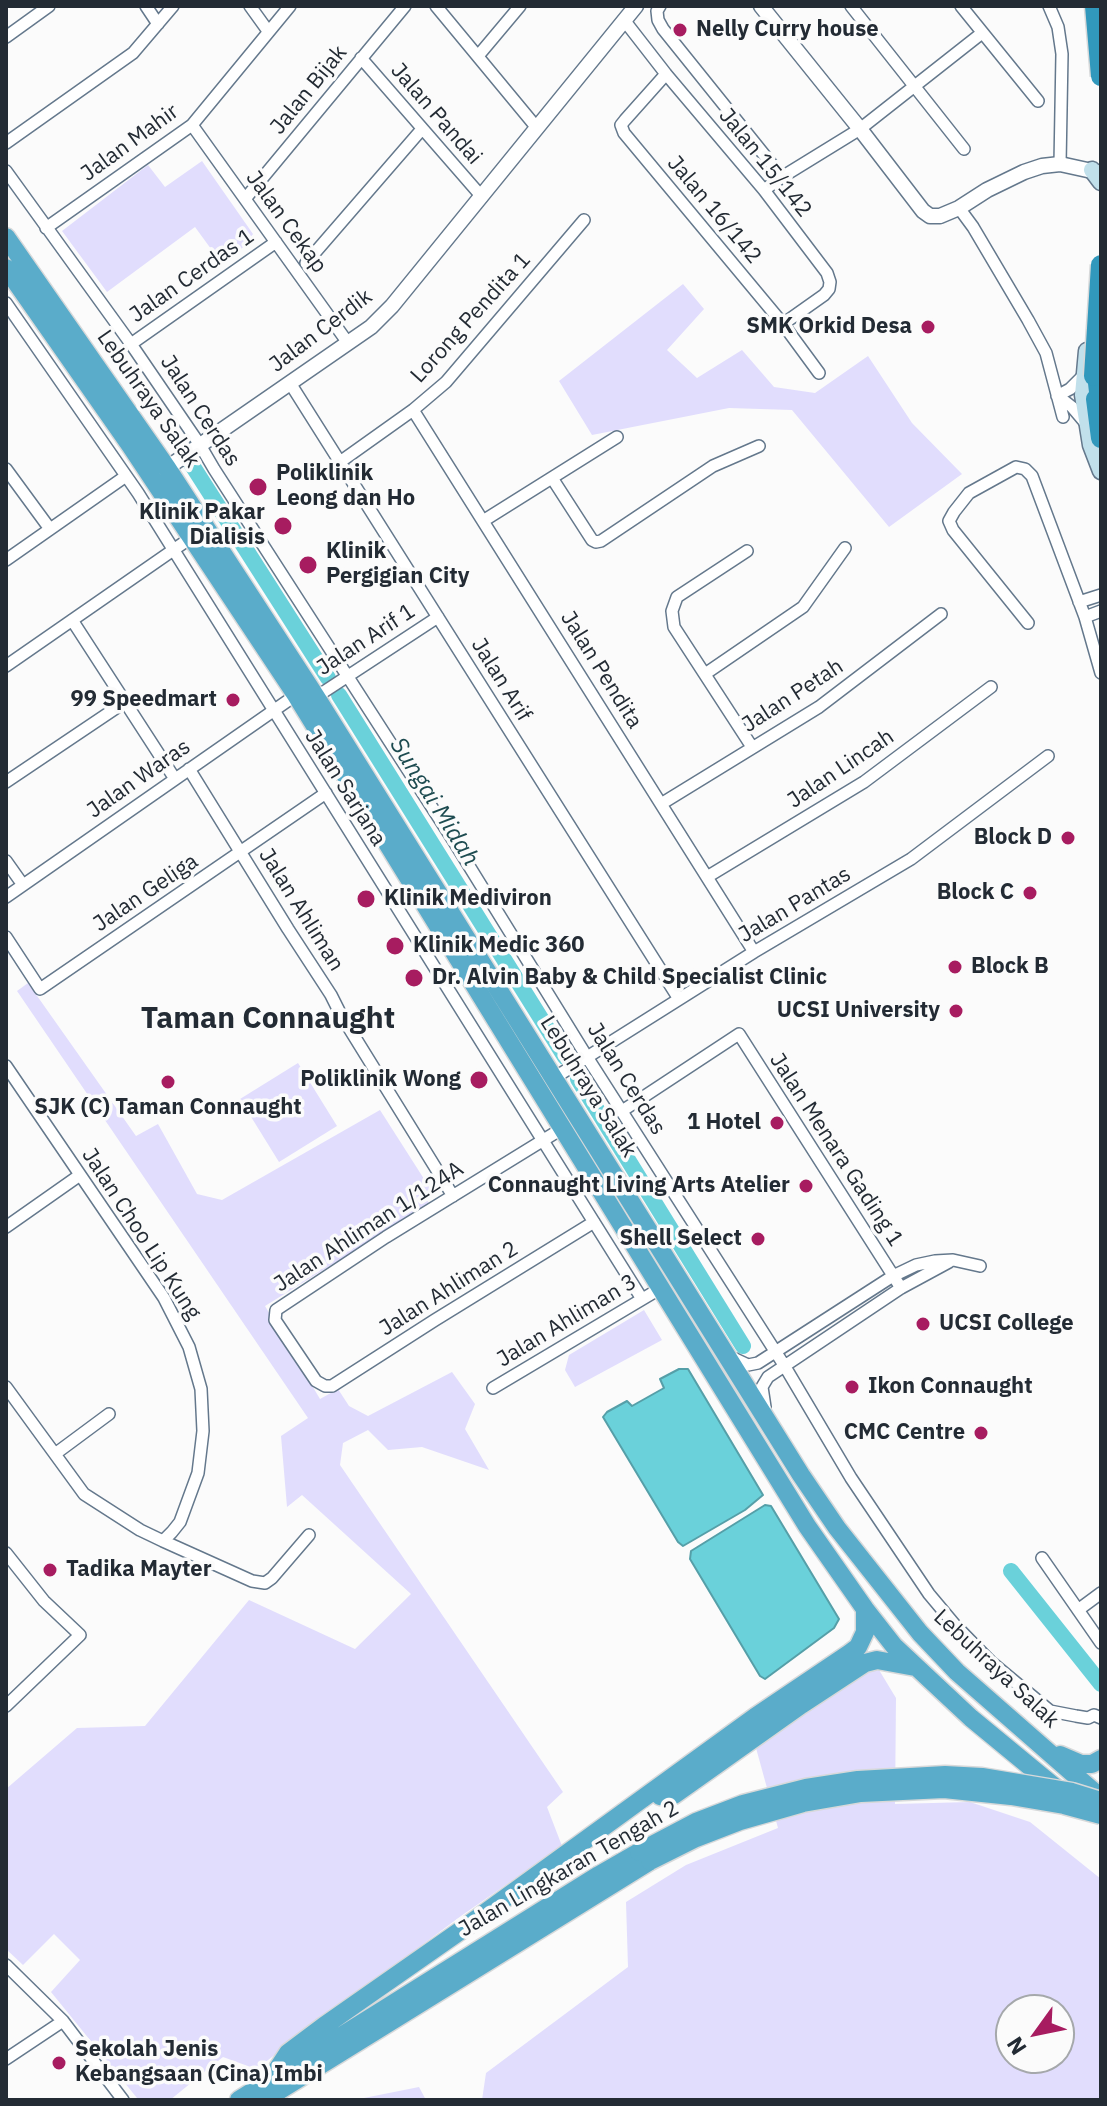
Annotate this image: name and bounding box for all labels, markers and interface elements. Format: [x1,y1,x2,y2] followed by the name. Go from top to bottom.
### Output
[696,17,879,43] place label: Nelly Curry house
[671,21,689,39] marker: Nelly Curry house
[265,40,353,140] street label: Jalan Bijak
[385,58,487,170] street label: Jalan Pandai
[76,99,184,187] street label: Jalan Mahir
[713,103,817,223] street label: Jalan 15/142
[661,151,767,269] street label: Jalan 16/142
[240,166,332,278] street label: Jalan Cekap
[125,223,259,329] street label: Jalan Cerdas 1
[406,247,536,389] street label: Lorong Pendita 1
[264,284,378,378] street label: Jalan Cerdik
[746,314,912,340] place label: SMK Orkid Desa
[919,318,937,336] marker: SMK Orkid Desa
[91,325,205,473] street label: Lebuhraya Salak
[154,350,246,472] street label: Jalan Cerdas
[276,461,415,512] place label: Poliklinik Leong dan Ho
[247,476,269,498] marker: Poliklinik Leong dan Ho
[139,500,265,552] place label: Klinik Pakar Dialisis
[272,515,294,537] marker: Klinik Pakar Dialisis
[326,539,469,590] place label: Klinik Pergigian City
[297,554,319,576] marker: Klinik Pergigian City
[312,599,420,681] street label: Jalan Arif 1
[554,606,648,734] street label: Jalan Pendita
[465,633,537,727] street label: Jalan Arif
[737,654,849,738] street label: Jalan Petah
[71,687,217,713] place label: 99 Speedmart
[224,691,242,709] marker: 99 Speedmart
[783,724,899,814] street label: Jalan Lincah
[299,725,391,851] street label: Jalan Sarjana
[383,733,485,871] water label: Sungai Midah
[82,734,196,824] street label: Jalan Waras
[974,825,1052,851] place label: Block D
[1059,829,1077,847] marker: Block D
[253,844,349,976] street label: Jalan Ahliman
[89,848,203,938] street label: Jalan Geliga
[734,861,856,949] street label: Jalan Pantas
[937,880,1014,906] place label: Block C
[1021,884,1039,902] marker: Block C
[384,886,552,912] place label: Klinik Mediviron
[355,888,377,910] marker: Klinik Mediviron
[413,933,585,959] place label: Klinik Medic 360
[384,935,406,957] marker: Klinik Medic 360
[971,954,1049,980] place label: Block B
[946,958,964,976] marker: Block B
[432,965,827,991] place label: Dr. Alvin Baby & Child Specialist Clinic
[403,967,425,989] marker: Dr. Alvin Baby & Child Specialist Clinic
[777,998,940,1024] place label: UCSI University
[141,1001,395,1037] district label: Taman Connaught
[947,1002,965,1020] marker: UCSI University
[534,1011,642,1163] street label: Lebuhraya Salak
[581,1018,671,1140] street label: Jalan Cerdas
[764,1048,908,1252] street label: Jalan Menara Gading 1
[300,1067,461,1093] place label: Poliklinik Wong
[468,1069,490,1091] marker: Poliklinik Wong
[159,1073,177,1091] marker: SJK (C) Taman Connaught
[34,1095,302,1121] place label: SJK (C) Taman Connaught
[687,1110,761,1136] place label: 1 Hotel
[768,1114,786,1132] marker: 1 Hotel
[76,1143,206,1325] street label: Jalan Choo Lip Kung
[269,1156,469,1298] street label: Jalan Ahliman 1/124A
[488,1173,790,1199] place label: Connaught Living Arts Atelier
[797,1177,815,1195] marker: Connaught Living Arts Atelier
[620,1226,742,1252] place label: Shell Select
[749,1230,767,1248] marker: Shell Select
[375,1236,523,1342] street label: Jalan Ahliman 2
[492,1269,642,1373] street label: Jalan Ahliman 3
[939,1311,1074,1337] place label: UCSI College
[914,1315,932,1333] marker: UCSI College
[868,1374,1033,1400] place label: Ikon Connaught
[843,1378,861,1396] marker: Ikon Connaught
[844,1420,965,1446] place label: CMC Centre
[972,1424,990,1442] marker: CMC Centre
[66,1557,212,1583] place label: Tadika Mayter
[41,1561,59,1579] marker: Tadika Mayter
[928,1604,1064,1734] street label: Lebuhraya Salak
[454,1795,684,1943] street label: Jalan Lingkaran Tengah 2
[995,1994,1075,2074] north arrow
[1000,2032,1033,2061] text: N
[75,2037,323,2088] place label: Sekolah Jenis Kebangsaan (Cina) Imbi
[50,2054,68,2072] marker: Sekolah Jenis Kebangsaan (Cina) Imbi

